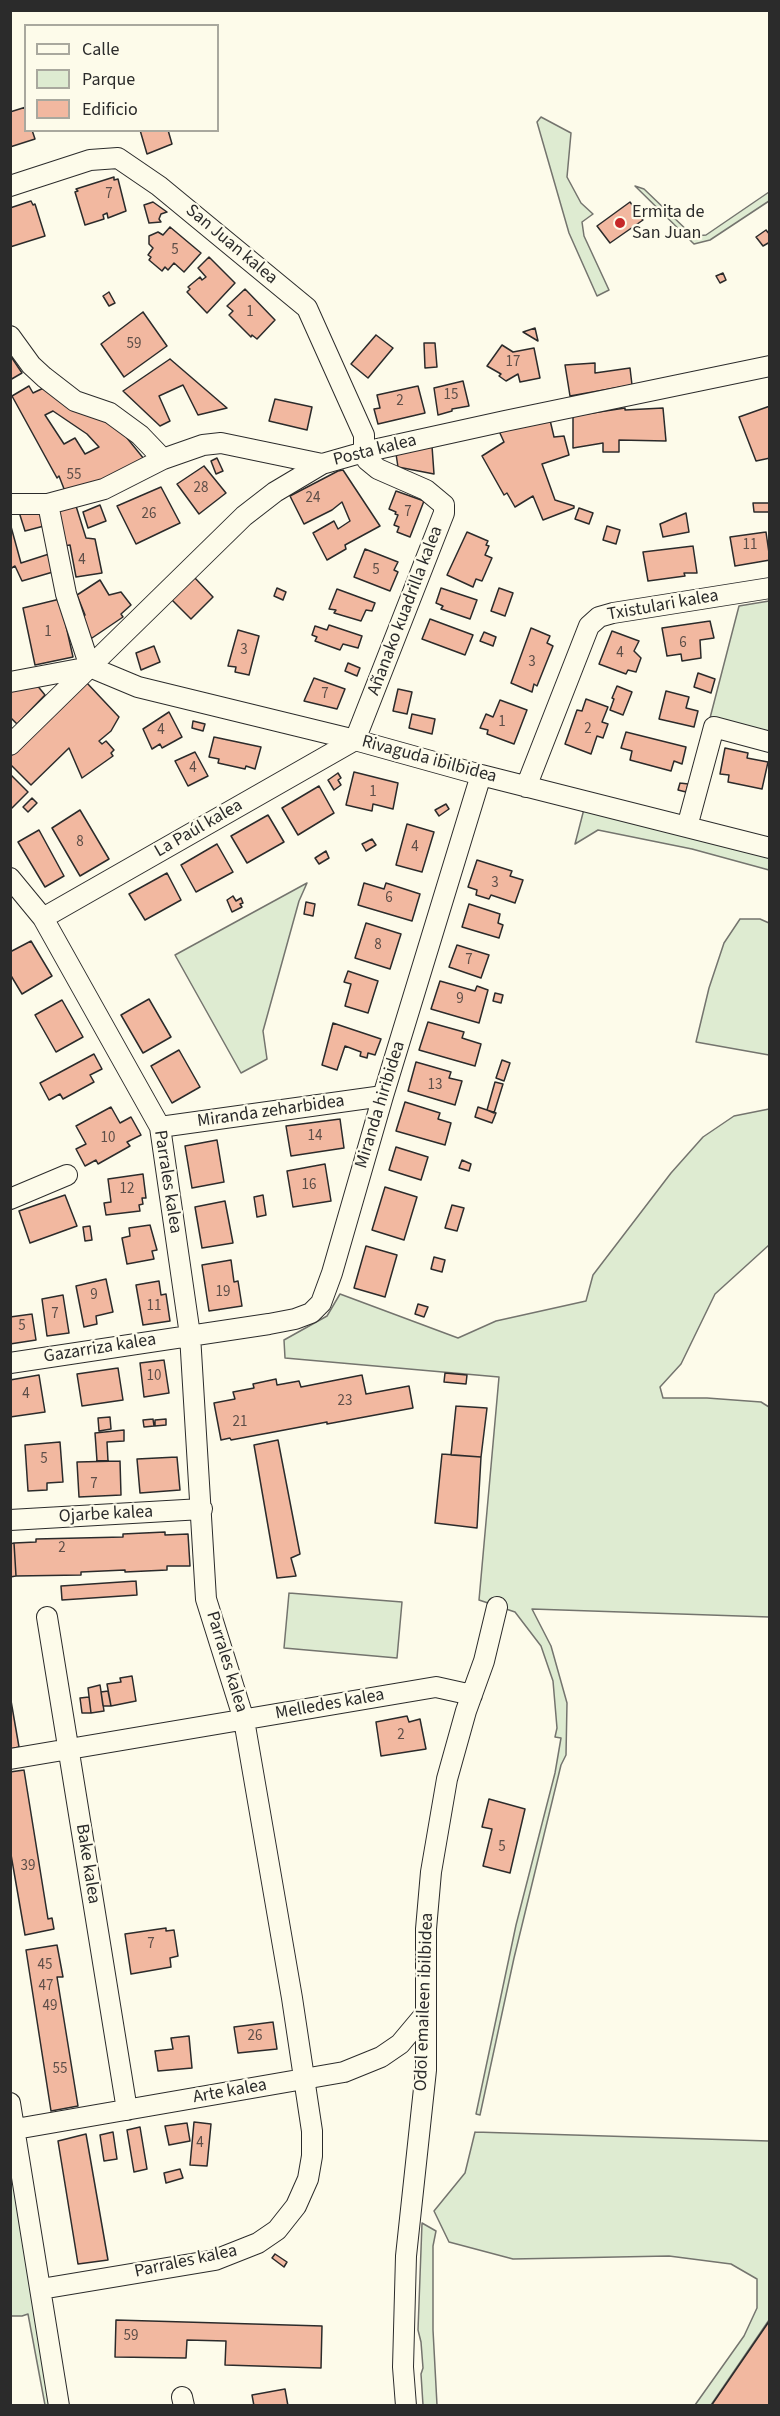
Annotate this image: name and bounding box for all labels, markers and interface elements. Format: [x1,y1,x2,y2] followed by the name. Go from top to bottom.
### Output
[24,24,219,132] legend
[82,37,119,62] text: Calle
[82,67,135,92] text: Parque
[82,97,138,122] text: Edificio
[105,186,113,204] house number: 7
[181,200,281,290] street label: San Juan kalea
[632,202,704,244] place label: Ermita de San Juan
[613,216,627,230] marker: Ermita de San Juan
[171,242,179,260] house number: 5
[246,304,254,322] house number: 1
[127,336,141,354] house number: 59
[506,354,520,372] house number: 17
[444,387,458,405] house number: 15
[396,393,404,411] house number: 2
[331,430,419,472] street label: Posta kalea
[67,467,81,485] house number: 55
[194,480,208,498] house number: 28
[306,490,320,508] house number: 24
[404,504,412,522] house number: 7
[142,506,156,524] house number: 26
[364,523,448,699] street label: Añanako kuadrilla kalea
[743,537,757,555] house number: 11
[78,552,86,570] house number: 4
[372,562,380,580] house number: 5
[606,586,720,626] street label: Txistulari kalea
[44,624,52,642] house number: 1
[679,635,687,653] house number: 6
[240,642,248,660] house number: 3
[616,645,624,663] house number: 4
[528,654,536,672] house number: 3
[321,686,329,704] house number: 7
[498,714,506,732] house number: 1
[584,721,592,739] house number: 2
[157,722,165,740] house number: 4
[359,732,499,788] street label: Rivaguda ibilbidea
[189,760,197,778] house number: 4
[369,784,377,802] house number: 1
[151,795,247,863] street label: La Paúl kalea
[76,834,84,852] house number: 8
[411,839,419,857] house number: 4
[491,875,499,893] house number: 3
[385,890,393,908] house number: 6
[374,937,382,955] house number: 8
[465,952,473,970] house number: 7
[456,991,464,1009] house number: 9
[351,1039,411,1171] street label: Miranda hiribidea
[428,1077,442,1095] house number: 13
[196,1091,346,1133] street label: Miranda zeharbidea
[308,1128,322,1146] house number: 14
[148,1129,186,1235] street label: Parrales kalea
[101,1130,115,1148] house number: 10
[302,1177,316,1195] house number: 16
[120,1181,134,1199] house number: 12
[216,1284,230,1302] house number: 19
[90,1287,98,1305] house number: 9
[147,1298,161,1316] house number: 11
[51,1306,59,1324] house number: 7
[18,1318,26,1336] house number: 5
[42,1329,158,1369] street label: Gazarriza kalea
[147,1368,161,1386] house number: 10
[22,1386,30,1404] house number: 4
[338,1393,352,1411] house number: 23
[233,1414,247,1432] house number: 21
[40,1451,48,1469] house number: 5
[90,1476,98,1494] house number: 7
[58,1502,154,1528] street label: Ojarbe kalea
[58,1540,66,1558] house number: 2
[200,1609,252,1715] street label: Parrales kalea
[274,1685,386,1725] street label: Melledes kalea
[397,1727,405,1745] house number: 2
[70,1822,104,1906] street label: Bake kalea
[498,1839,506,1857] house number: 5
[21,1858,35,1876] house number: 39
[411,1912,439,2092] street label: Odol emaileen ibilbidea
[147,1936,155,1954] house number: 7
[38,1957,52,1975] house number: 45
[39,1978,53,1996] house number: 47
[43,1998,57,2016] house number: 49
[248,2028,262,2046] house number: 26
[53,2061,67,2079] house number: 55
[191,2075,269,2109] street label: Arte kalea
[196,2135,204,2153] house number: 4
[133,2241,239,2283] street label: Parrales kalea
[124,2328,138,2346] house number: 59

